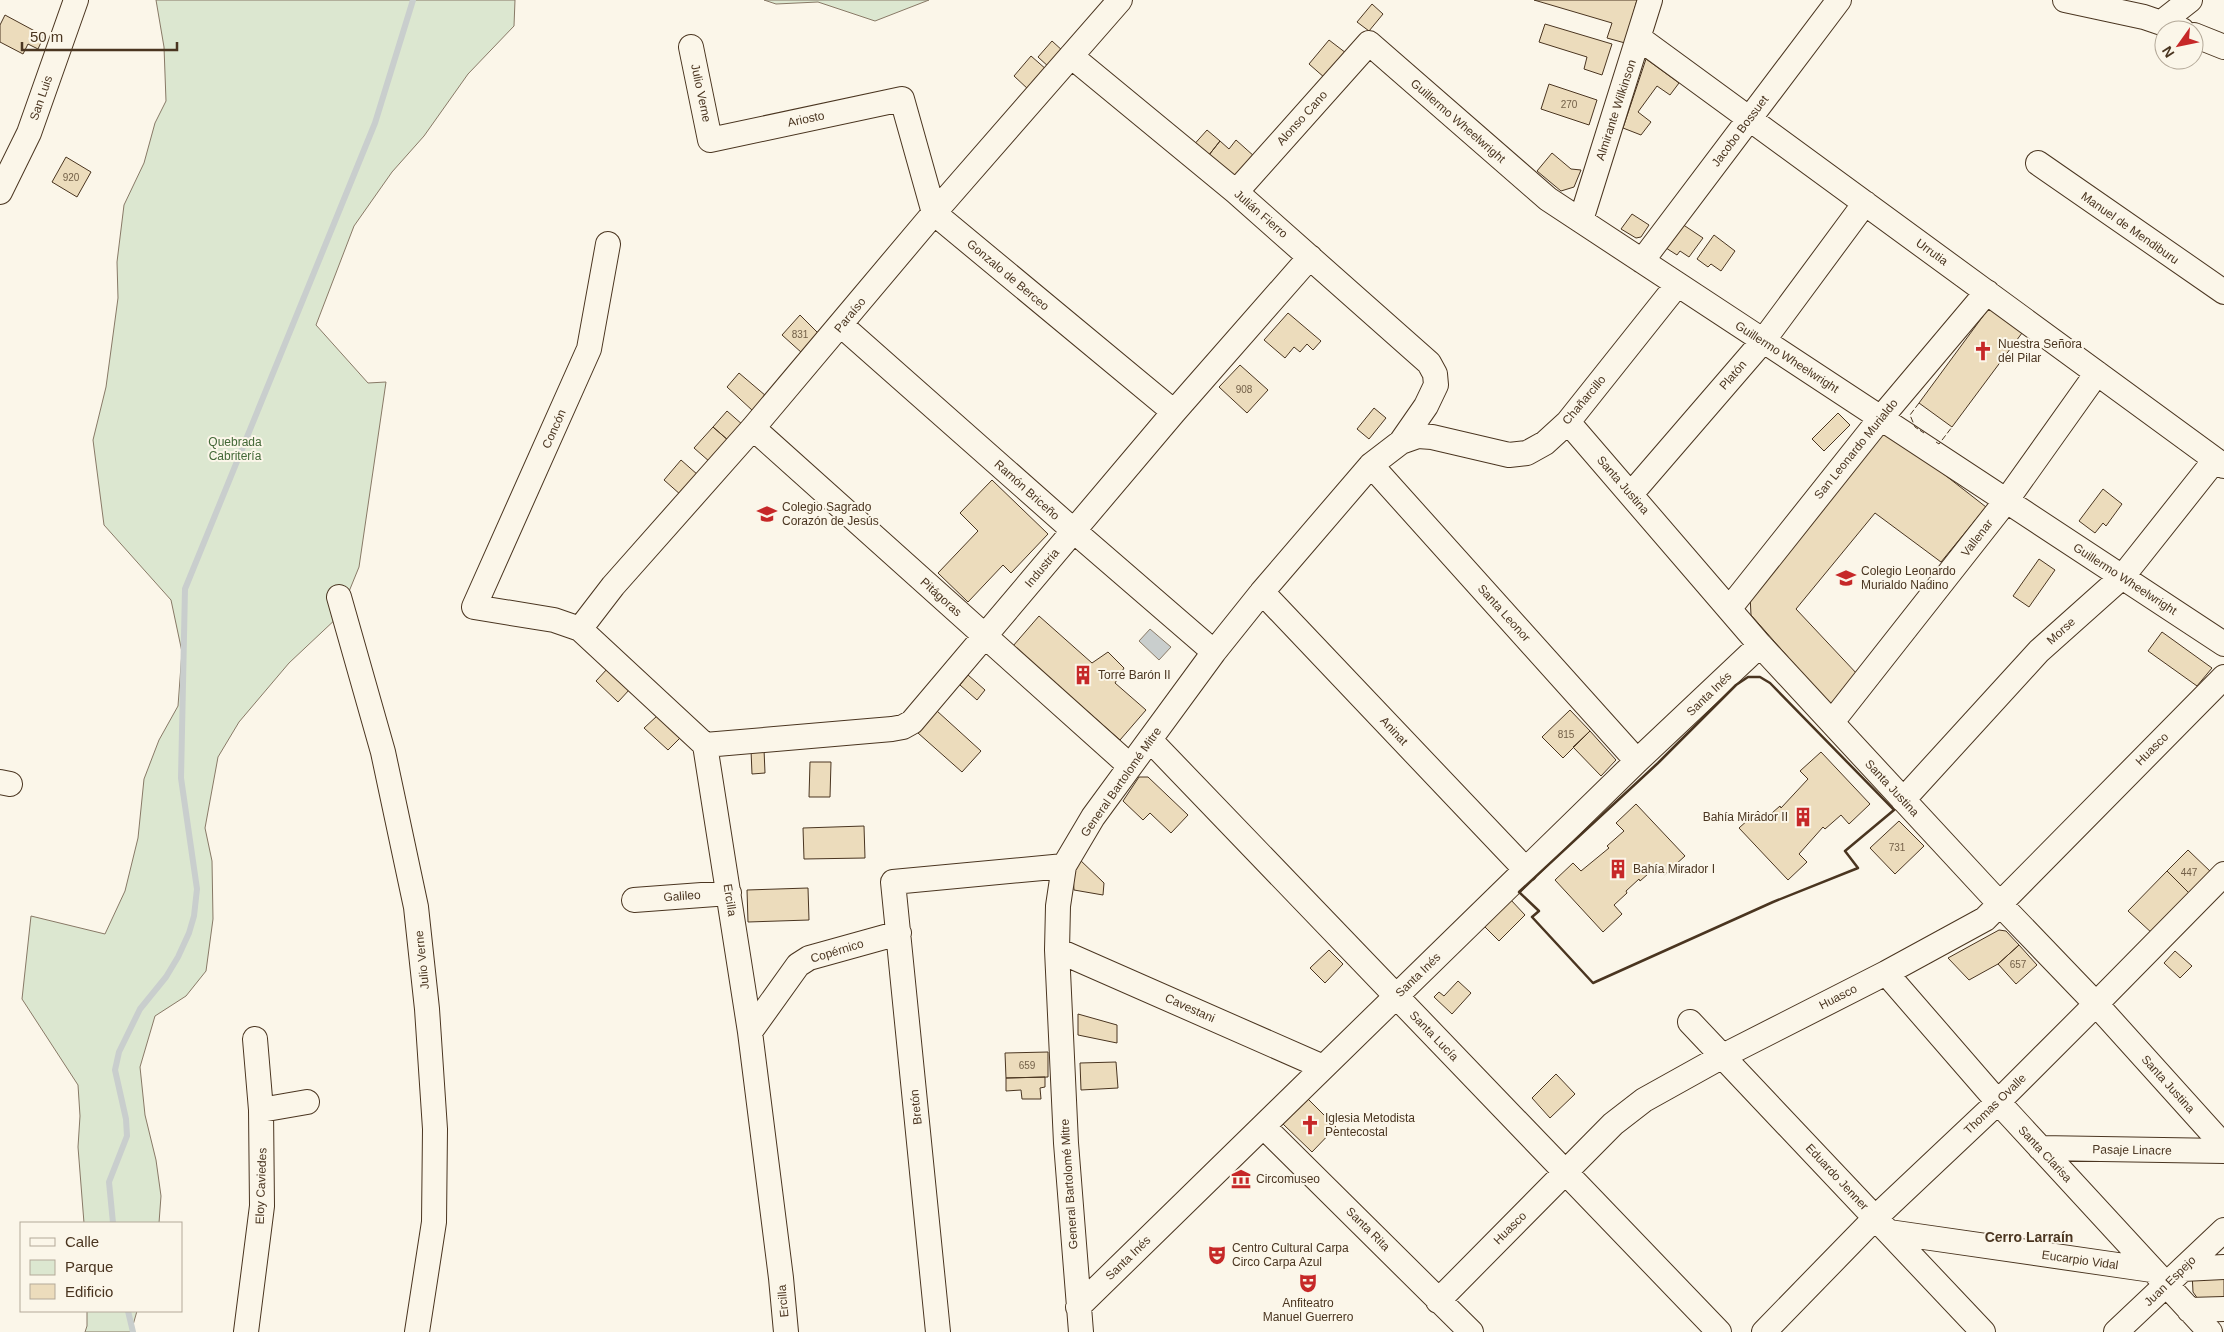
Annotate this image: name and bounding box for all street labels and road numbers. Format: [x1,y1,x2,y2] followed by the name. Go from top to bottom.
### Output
[1593,58,1639,162] street label: Almirante Wilkinson
[688,63,714,124] street label: Julio Verne
[27,74,55,122] street label: San Luis
[1408,76,1509,166] street label: Guillermo Wheelwright
[1274,88,1330,148] street label: Alonso Cano
[1709,92,1772,169] street label: Jacobo Bossuet
[786,108,826,130] street label: Ariosto
[1231,187,1291,241] street label: Julián Fierro
[2078,189,2182,267] street label: Manuel de Mendiburu
[1913,236,1951,268] street label: Urrutia
[964,237,1052,314] street label: Gonzalo de Berceo
[831,294,869,335] street label: Paraíso
[1733,318,1842,396] street label: Guillermo Wheelwright
[1717,358,1749,392] street label: Platón
[1559,372,1609,427] street label: Chañarcillo
[1811,396,1901,502] street label: San Leonardo Murialdo
[539,407,569,451] street label: Concón
[1594,453,1652,517] street label: Santa Justina
[992,457,1063,523] street label: Ramón Briceño
[1958,517,1996,559] street label: Vallenar
[2071,540,2180,618] street label: Guillermo Wheelwright
[1022,546,1062,590] street label: Industria
[917,575,965,619] street label: Pitágoras
[1475,582,1533,644] street label: Santa Leonor
[2044,614,2078,647] street label: Morse
[1684,669,1734,719] street label: Santa Inés
[1377,714,1411,749] street label: Aninat
[1078,724,1164,840] street label: General Bartolomé Mitre
[2133,729,2172,768] street label: Huasco
[1862,757,1922,820] street label: Santa Justina
[721,883,740,918] street label: Ercilla
[663,888,701,904] street label: Galileo
[412,929,432,990] street label: Julio Verne
[809,936,866,966] street label: Copérnico
[1393,950,1443,1000] street label: Santa Inés
[1817,981,1860,1012] street label: Huasco
[1163,991,1217,1025] street label: Cavestani
[1407,1008,1462,1064] street label: Santa Lucía
[2138,1052,2198,1116] street label: Santa Justina
[1961,1071,2029,1137] street label: Thomas Ovalle
[907,1089,925,1125] street label: Bretón
[1057,1118,1081,1250] street label: General Bartolomé Mitre
[2015,1123,2075,1185] street label: Santa Clarisa
[1803,1141,1871,1213] street label: Eduardo Jenner
[2092,1142,2172,1158] street label: Pasaje Linacre
[253,1147,269,1225] street label: Eloy Caviedes
[1343,1204,1393,1254] street label: Santa Rita
[1491,1208,1530,1247] street label: Huasco
[1103,1233,1153,1283] street label: Santa Inés
[2041,1248,2119,1272] street label: Eucarpio Vidal
[2141,1253,2199,1309] street label: Juan Espejo
[775,1284,791,1318] street label: Ercilla

